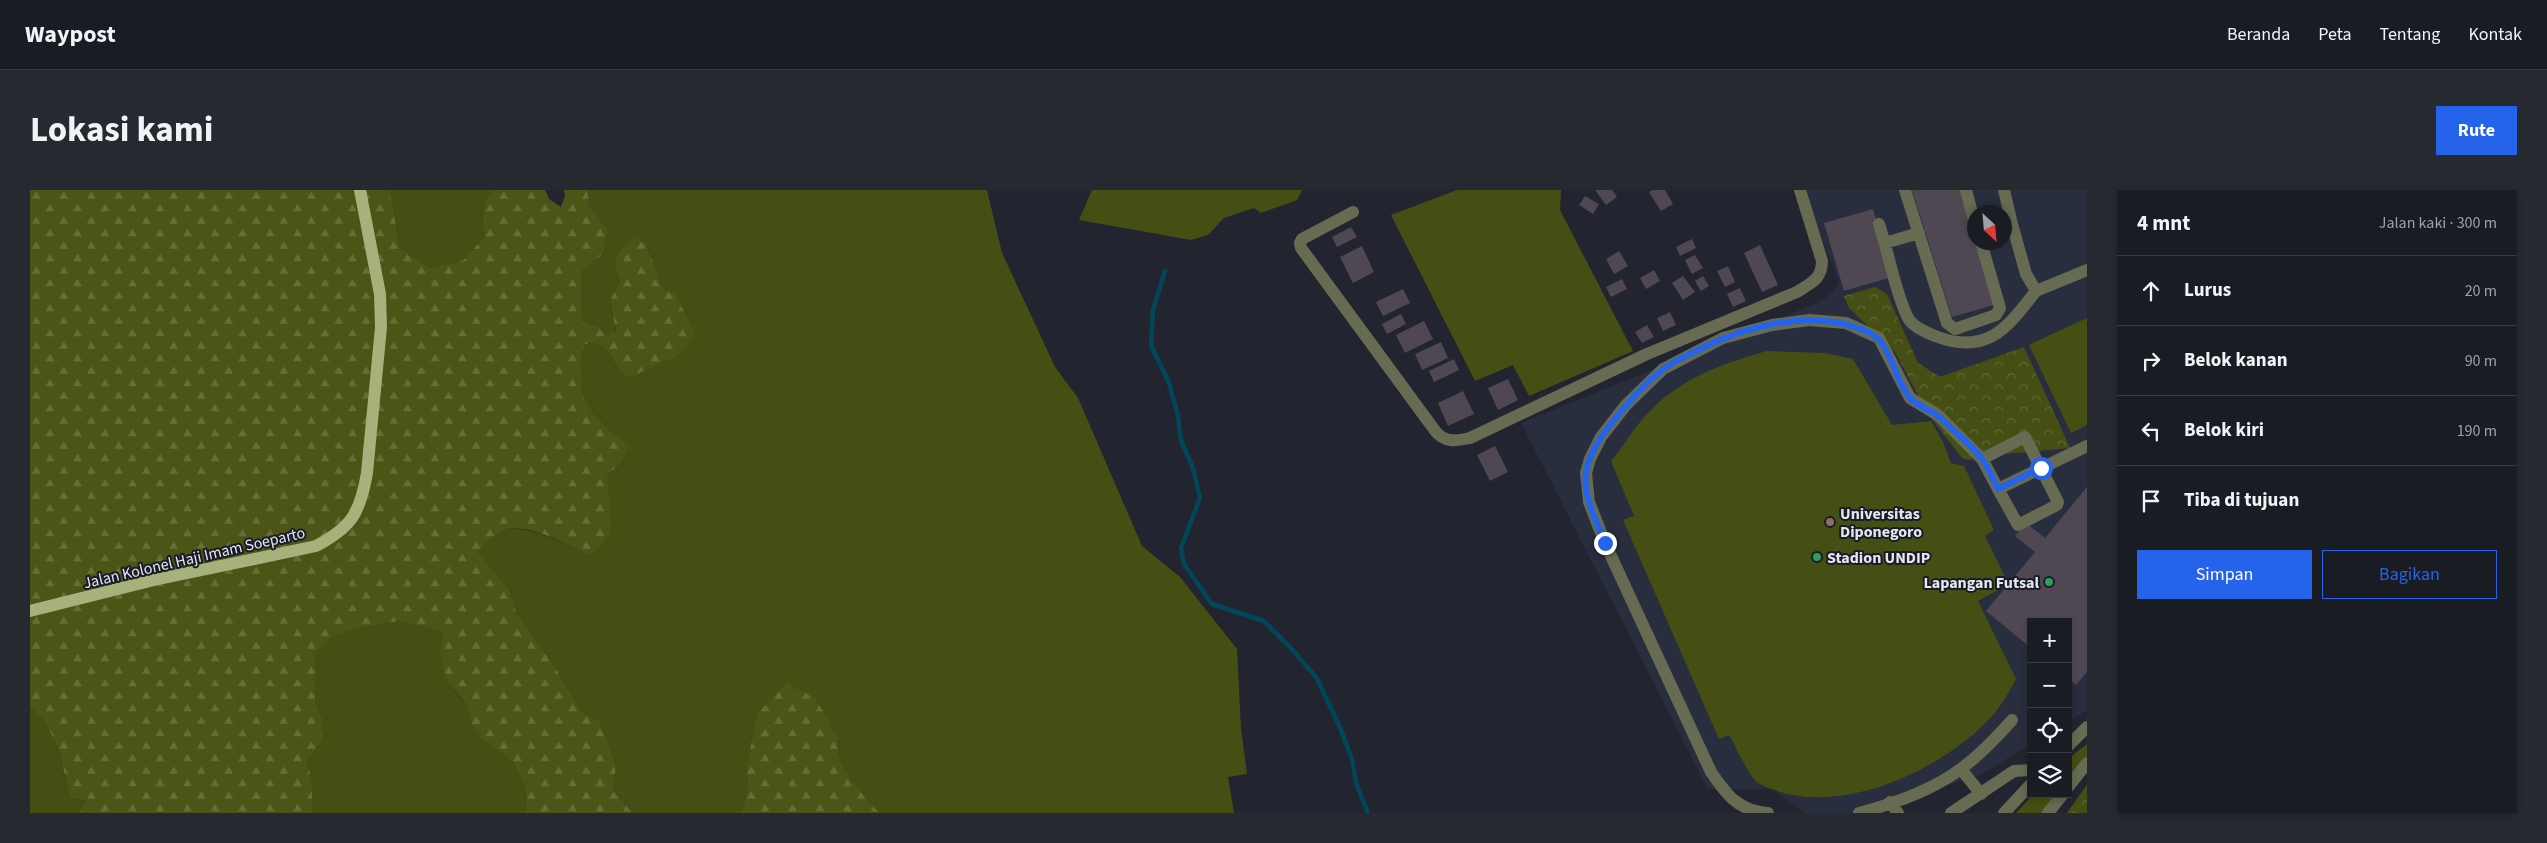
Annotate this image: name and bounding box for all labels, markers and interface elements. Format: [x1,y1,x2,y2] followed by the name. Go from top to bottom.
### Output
[25,17,116,52] text: Waypost
[2227,22,2290,47] text: Beranda
[2318,22,2351,47] text: Peta
[2379,22,2440,47] text: Tentang
[2468,22,2522,47] text: Kontak
[30,105,213,155] text: Lokasi kami
[2436,106,2517,155] button: Rute
[1967,205,2012,250] north arrow
[2137,208,2190,238] text: 4 mnt
[2379,212,2497,234] text: Jalan kaki · 300 m
[2137,277,2165,305] icon: ahead
[2184,277,2231,304] text: Lurus
[2465,280,2497,302] text: 20 m
[2137,347,2165,375] icon: right
[2184,347,2288,374] text: Belok kanan
[2465,350,2497,372] text: 90 m
[2137,417,2165,445] icon: left
[2184,417,2264,444] text: Belok kiri
[2457,420,2497,442] text: 190 m
[2030,457,2053,480] route start
[2137,487,2165,515] icon: arrive
[2184,487,2299,514] text: Tiba di tujuan
[1840,503,1922,543] place label: Universitas Diponegoro
[1824,516,1836,528] marker: Universitas Diponegoro
[81,522,307,594] street label: Jalan Kolonel Haji Imam Soeparto
[1594,532,1617,555] route end
[1827,547,1930,569] place label: Stadion UNDIP
[2137,550,2312,599] button: Simpan
[2322,550,2497,599] button: Bagikan
[1811,551,1823,563] marker: Stadion UNDIP
[1923,572,2039,594] place label: Lapangan Futsal
[2043,576,2055,588] marker: Lapangan Futsal
[2027,618,2072,798] map controls
[2027,618,2072,663] button: +
[2027,663,2072,708] button: −
[2027,708,2072,753] button: locate
[2027,753,2072,798] button: layers

